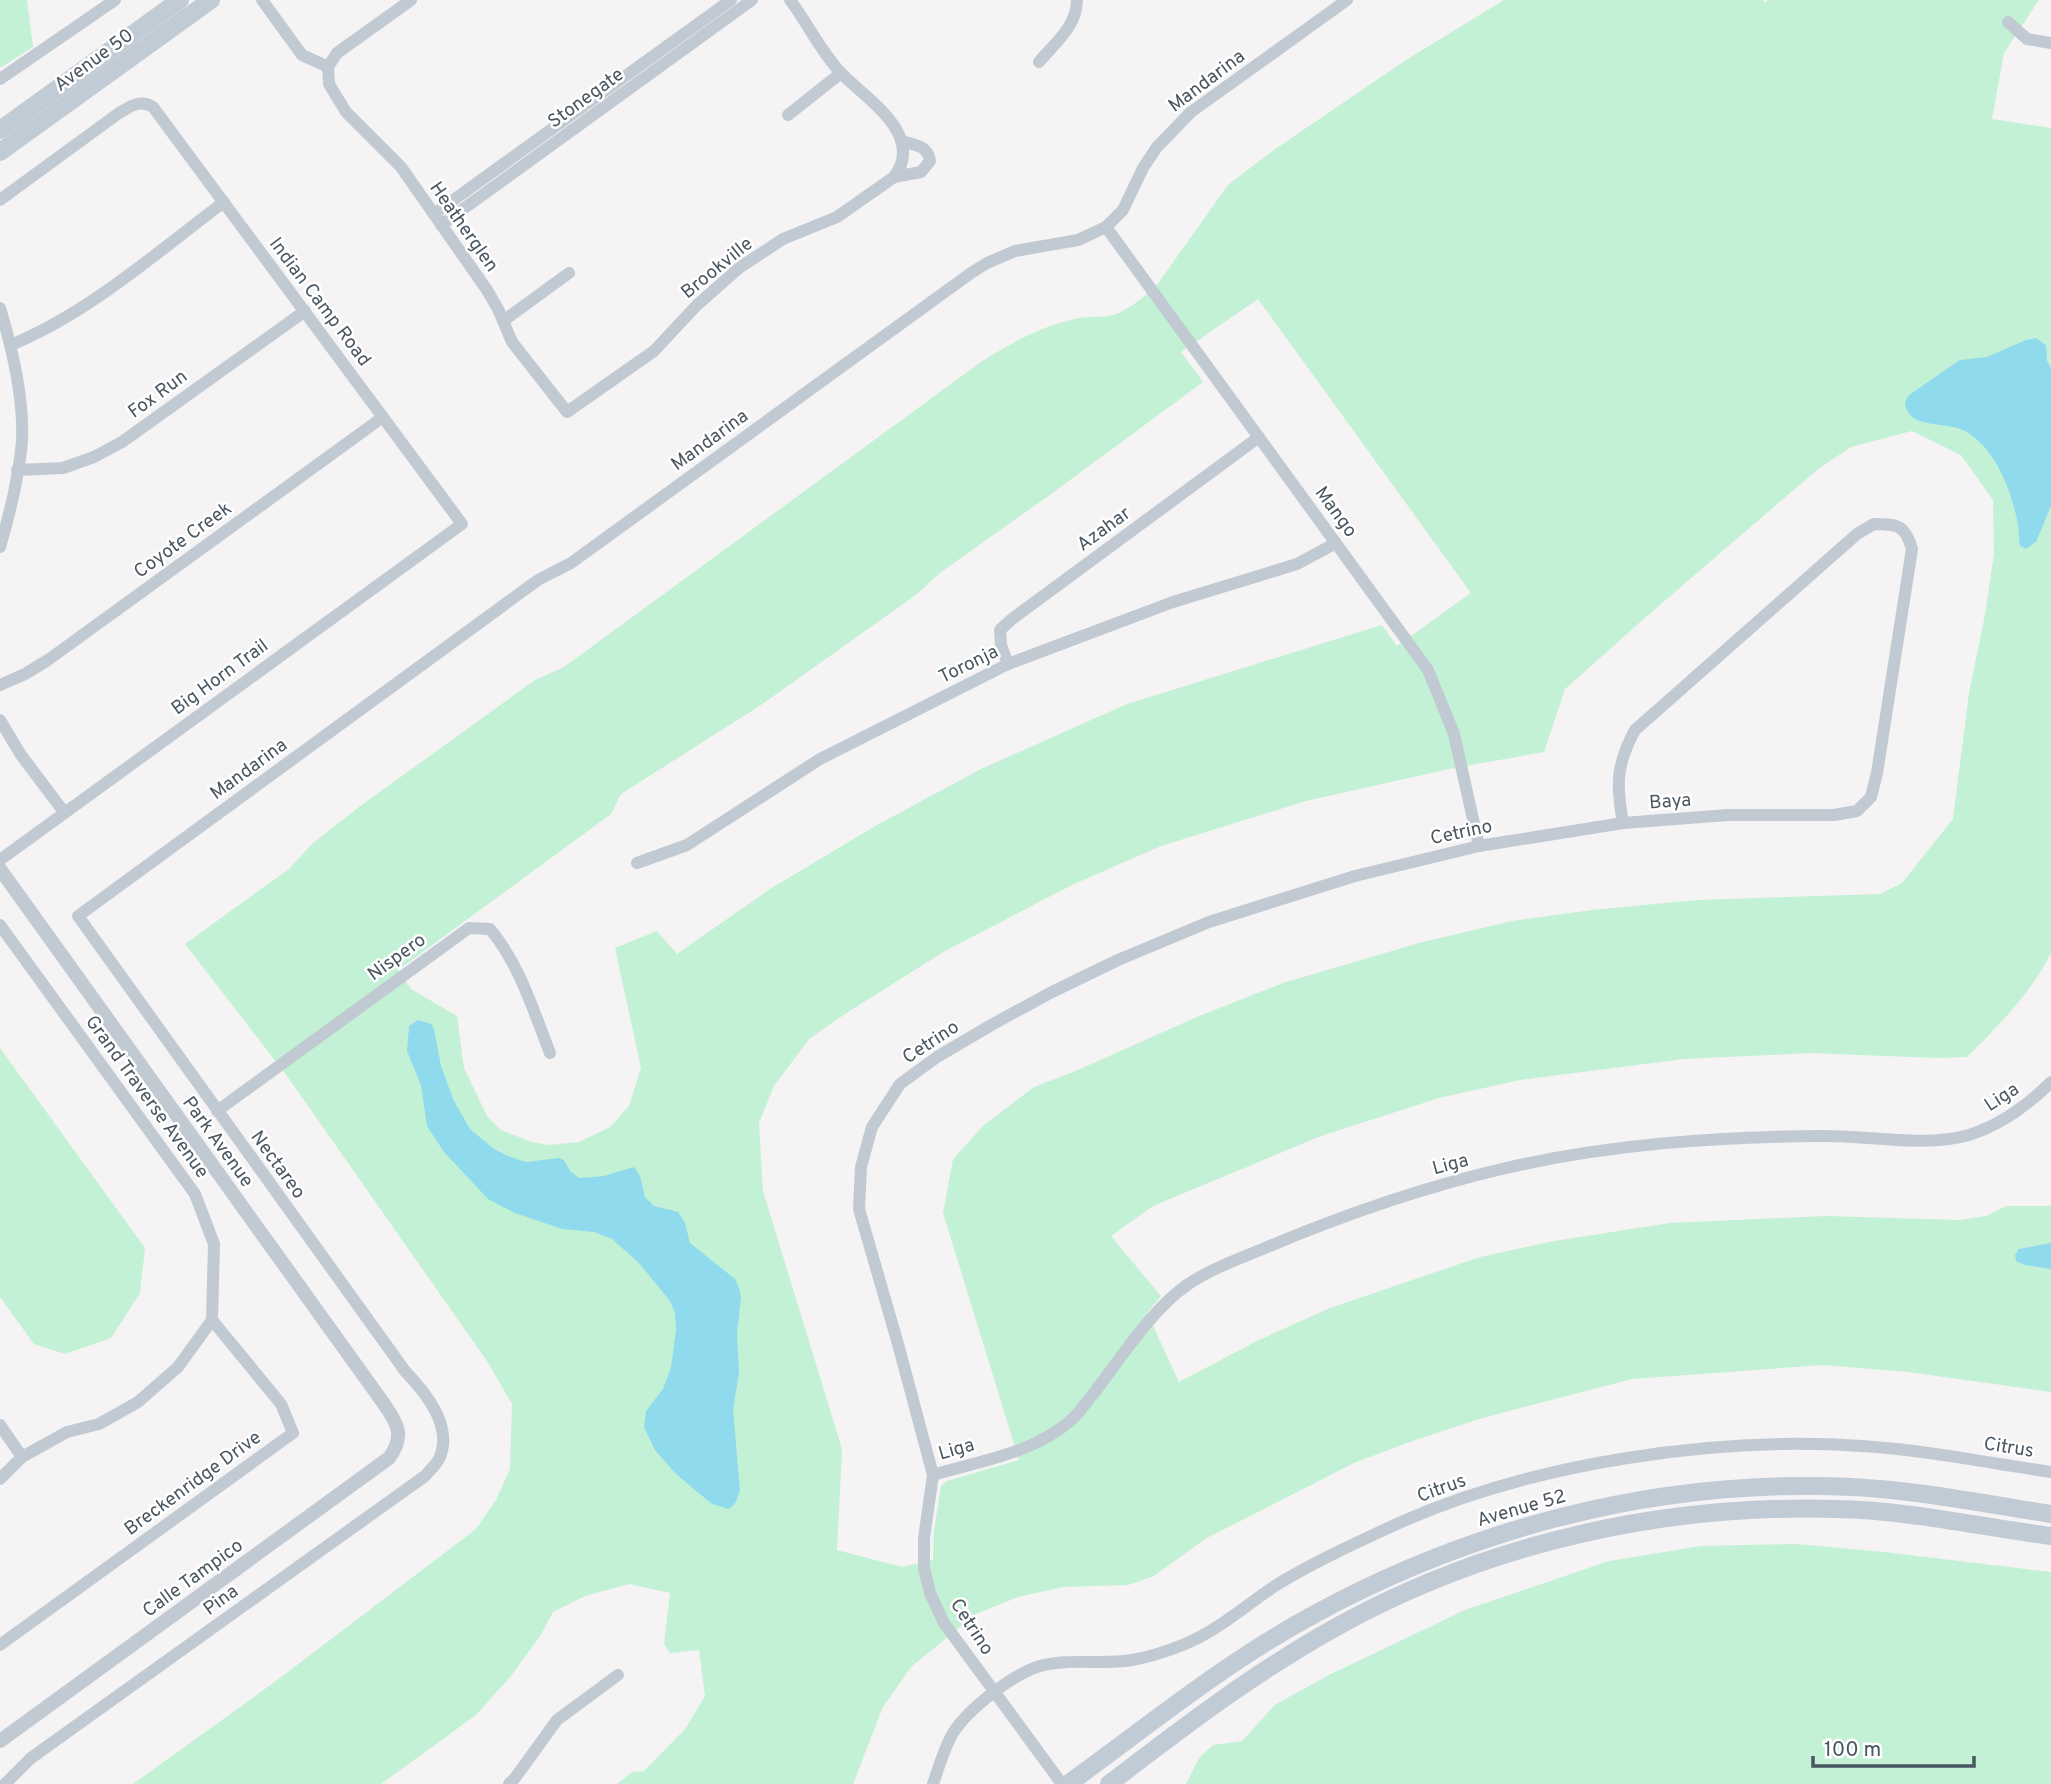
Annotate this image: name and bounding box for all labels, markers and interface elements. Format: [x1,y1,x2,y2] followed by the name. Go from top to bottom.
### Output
[50,24,138,97] street label: Avenue 50
[1164,45,1250,118] street label: Mandarina
[544,63,629,134] street label: Stonegate
[423,177,503,277] street label: Heatherglen
[677,232,758,305] street label: Brookville
[263,233,376,371] street label: Indian Camp Road
[124,365,193,424] street label: Fox Run
[667,405,754,477] street label: Mandarina
[1309,482,1362,542] street label: Mango
[130,497,237,584] street label: Coyote Creek
[1072,502,1136,557] street label: Azahar
[167,634,273,721] street label: Big Horn Trail
[935,640,1003,689] street label: Toronja
[206,734,293,806] street label: Mandarina
[1648,789,1692,815] street label: Baya
[1428,815,1495,851] street label: Cetrino
[363,928,431,987] street label: Nispero
[79,1011,214,1183] street label: Grand Traverse Avenue
[898,1016,964,1070] street label: Cetrino
[1980,1078,2024,1118] street label: Liga
[176,1092,258,1192] street label: Park Avenue
[245,1126,310,1204] street label: Nectareo
[1430,1149,1471,1181] street label: Liga
[120,1426,266,1541] street label: Breckenridge Drive
[1982,1432,2035,1464] street label: Citrus
[936,1433,977,1466] street label: Liga
[1414,1469,1469,1509] street label: Citrus
[1474,1485,1569,1533] street label: Avenue 52
[138,1534,248,1623] street label: Calle Tampico
[199,1580,243,1621] street label: Pina
[944,1594,998,1660] street label: Cetrino
[1813,1724,1974,1768] scale bar
[1824,1737,1881,1764] text: 100 m

